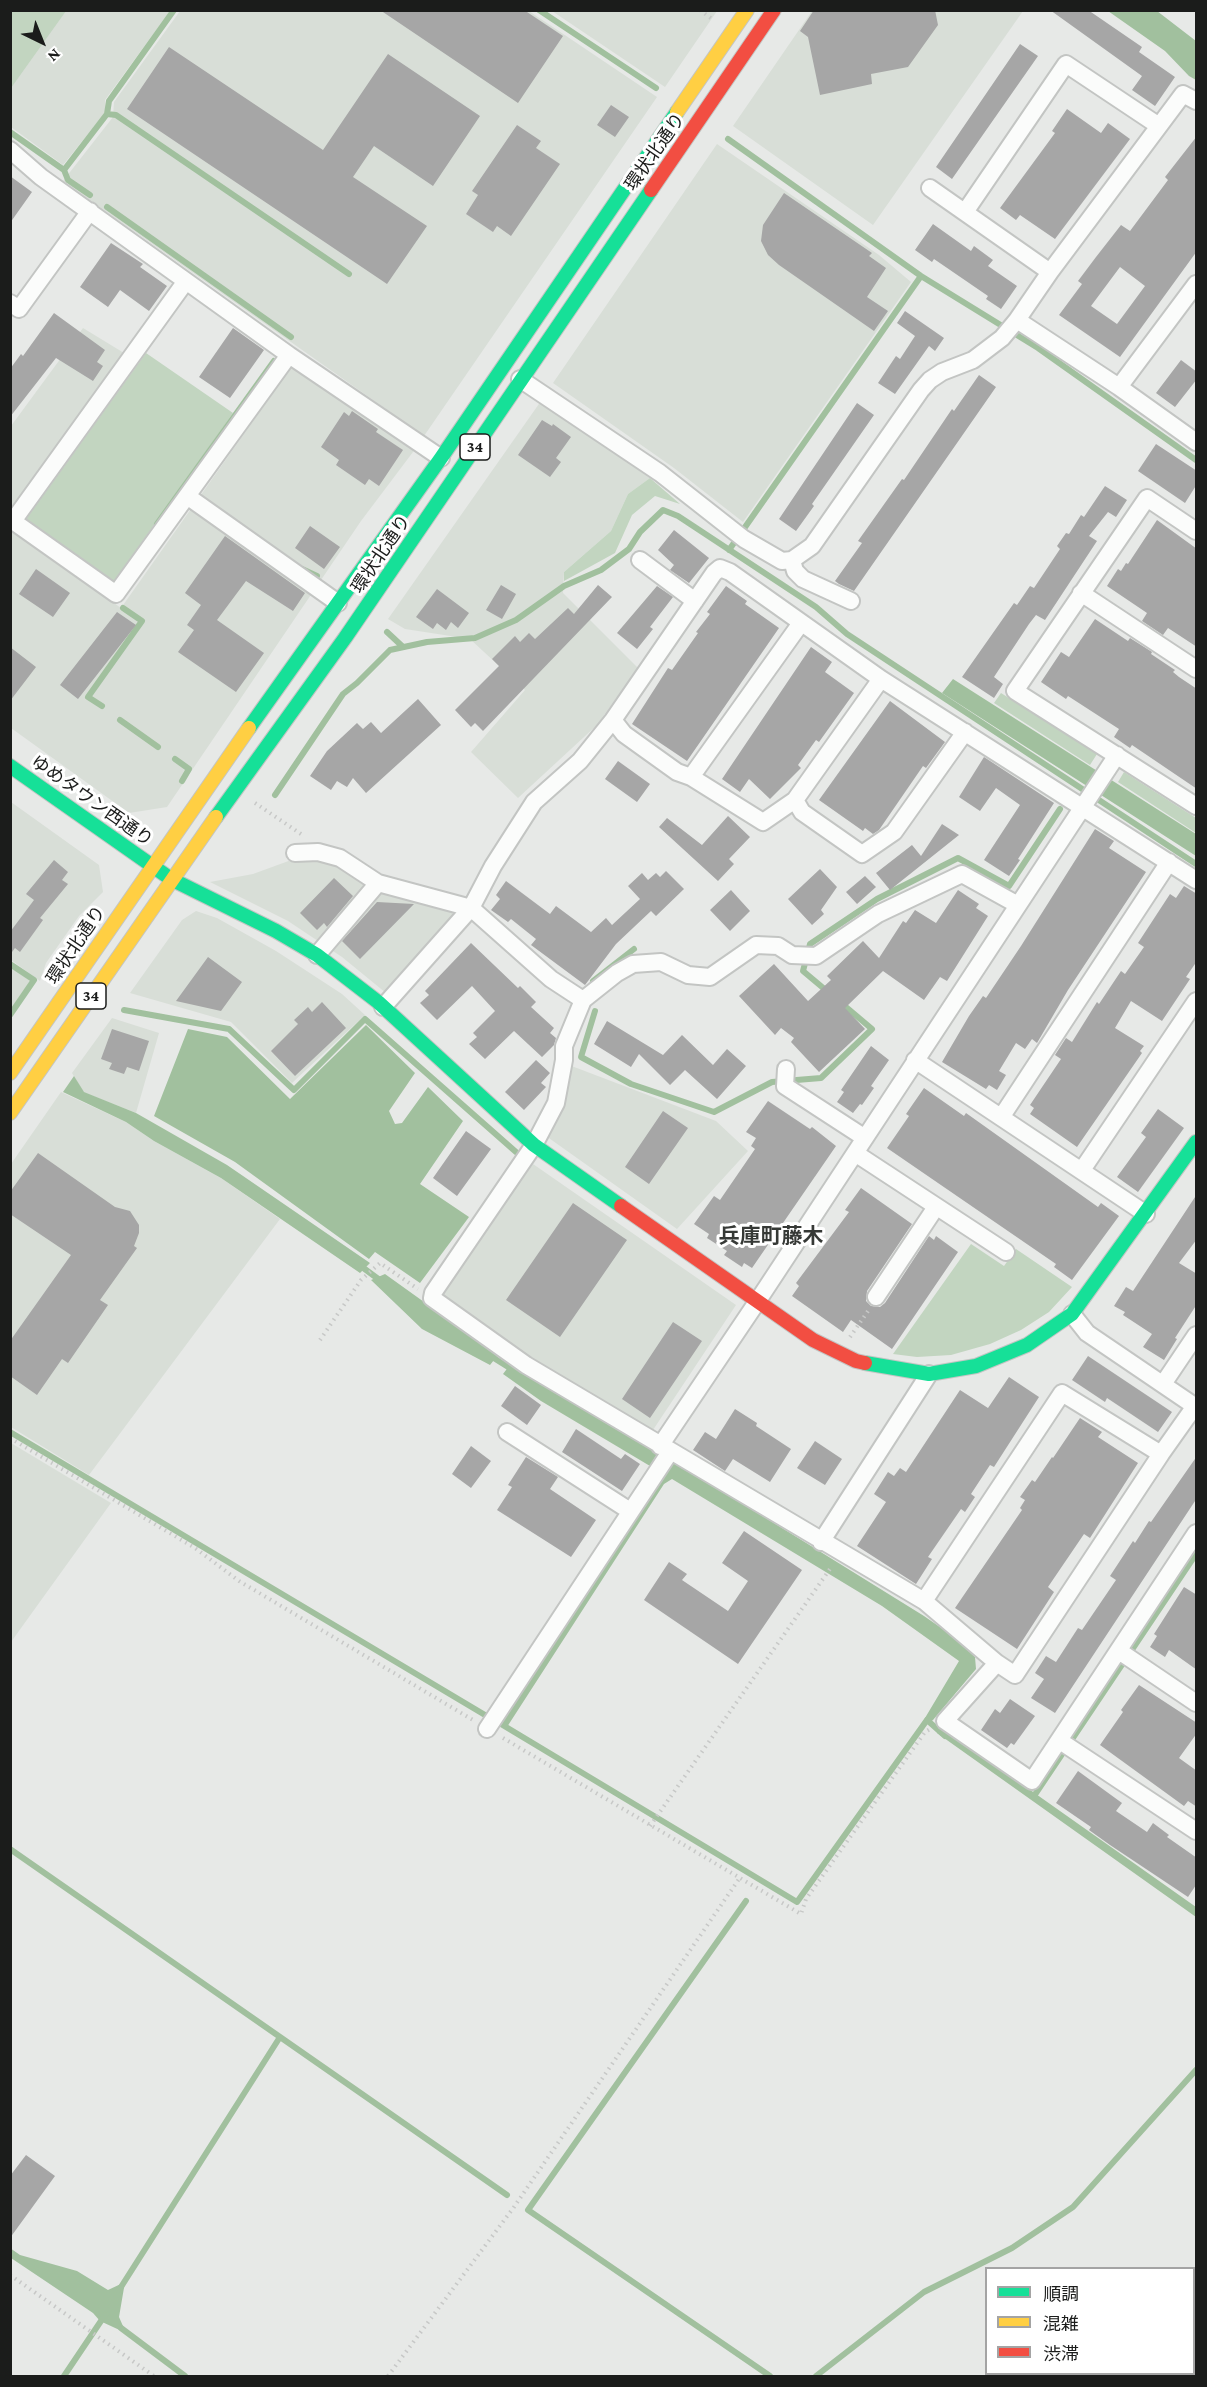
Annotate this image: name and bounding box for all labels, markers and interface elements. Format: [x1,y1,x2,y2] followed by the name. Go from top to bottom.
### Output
[12,12,72,72] north arrow
[45,46,64,65] text: N
[620,109,690,195] street label: 環状北通り
[460,434,490,460] road number: 34
[347,511,415,597] street label: 環状北通り
[27,751,157,851] street label: ゆめタウン西通り
[42,902,110,988] street label: 環状北通り
[76,983,106,1009] road number: 34
[719,1224,823,1250] district label: 兵庫町藤木
[985,2267,1195,2375] legend
[1043,2284,1079,2304] text: 順調
[1043,2314,1079,2334] text: 混雑
[1043,2344,1079,2364] text: 渋滞

